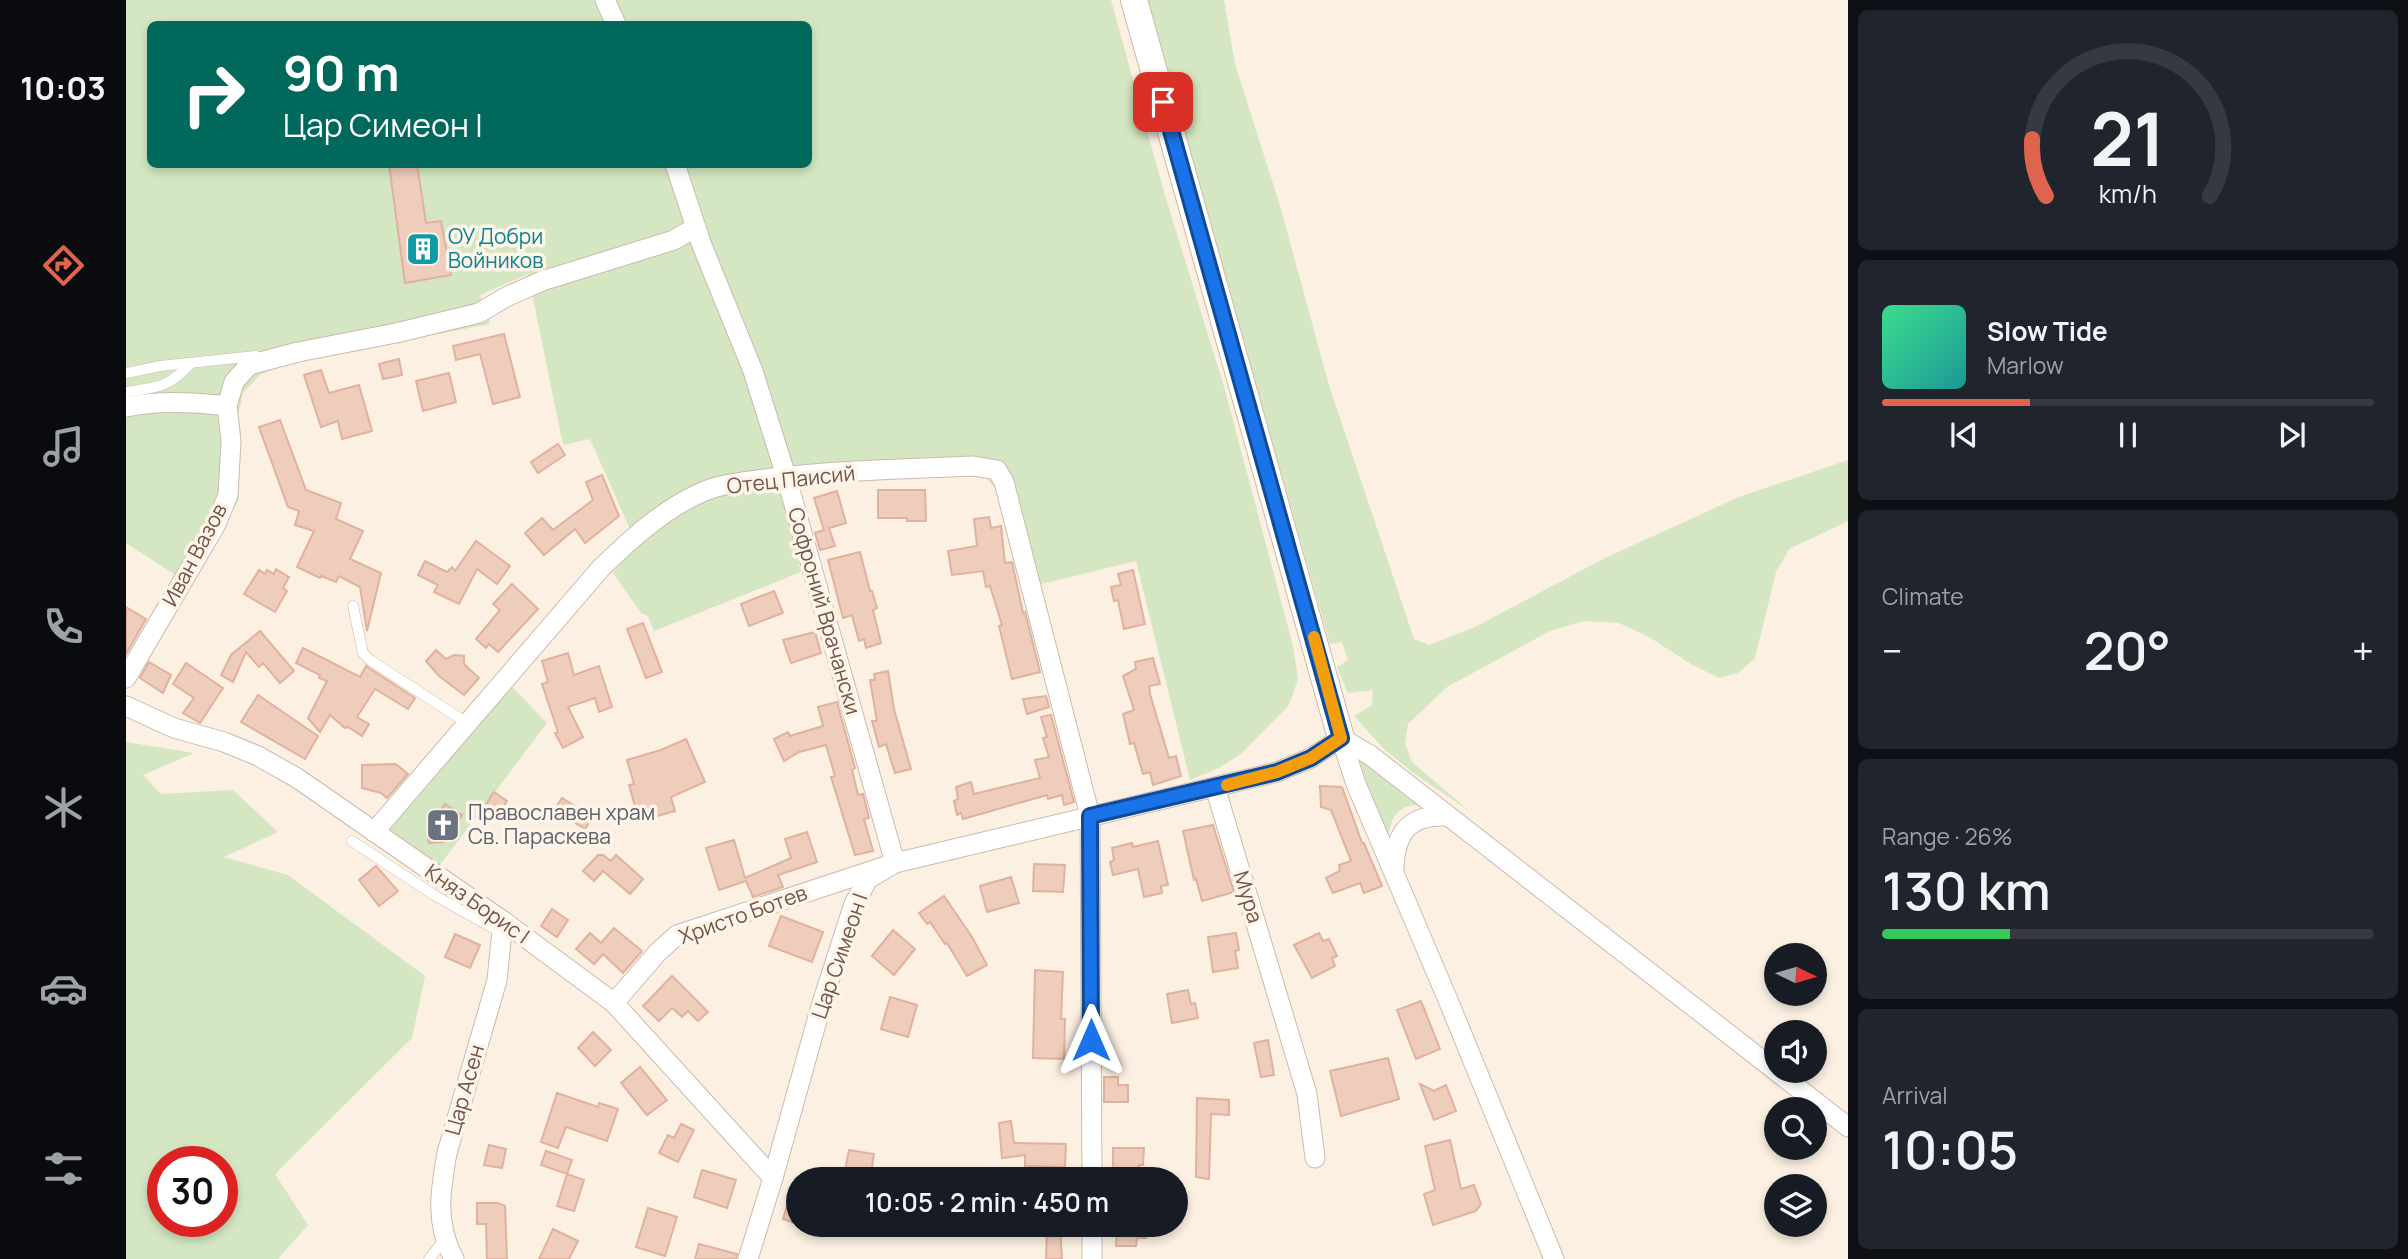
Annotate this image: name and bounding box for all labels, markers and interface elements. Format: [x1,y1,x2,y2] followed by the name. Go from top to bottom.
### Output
[283,39,400,106] text: 90 m
[168,49,259,140] icon: right
[20,66,106,110] text: 10:03
[1133,72,1193,132] pin
[1144,83,1182,121] icon: arrive
[2090,88,2166,188] text: 21
[283,103,483,147] text: Цар Симеон I
[2099,176,2157,211] text: km/h
[448,222,543,274] place label: ОУ Добри Войников
[404,230,442,268] building icon: ОУ Добри Войников
[39,241,88,290] icon: directions
[1987,313,2108,349] text: Slow Tide
[1987,349,2064,381] text: Marlow
[1945,416,1983,454] icon: previous
[2109,416,2147,454] icon: pause
[2273,416,2311,454] icon: next
[39,422,88,471] icon: music
[725,458,856,500] street label: Отец Паисий
[155,498,233,611] street label: Иван Вазов
[782,504,868,718] street label: Софроний Врачански
[1882,580,1964,612] text: Climate
[39,602,88,651] icon: phone
[2084,615,2171,686] text: 20°
[1882,624,1903,676] text: −
[2352,624,2374,676] text: +
[39,783,88,832] icon: climate
[468,798,655,850] place label: Православен храм Св. Параскева
[424,806,462,844] church icon: Православен храм Св. Параскева
[1882,820,2013,852] text: Range · 26%
[1882,855,2051,926] text: 130 km
[420,857,535,950] street label: Княз Борис I
[1228,867,1270,926] street label: Мура
[675,878,811,950] street label: Христо Ботев
[804,889,874,1022] street label: Цар Симеон I
[1764,943,1827,1006] north arrow
[1764,943,1827,1237] map controls
[39,964,88,1013] icon: car
[1054,1003,1128,1077] position arrow
[1764,1020,1827,1083] button: sound
[438,1041,490,1138] street label: Цар Асен
[1882,1079,1948,1111] text: Arrival
[1764,1097,1827,1160] button: search
[1882,1114,2018,1185] text: 10:05
[39,1144,88,1193] icon: filters
[147,1146,238,1237] speed limit sign: 30
[1764,1174,1827,1237] button: layers
[865,1184,1109,1220] text: 10:05 · 2 min · 450 m

